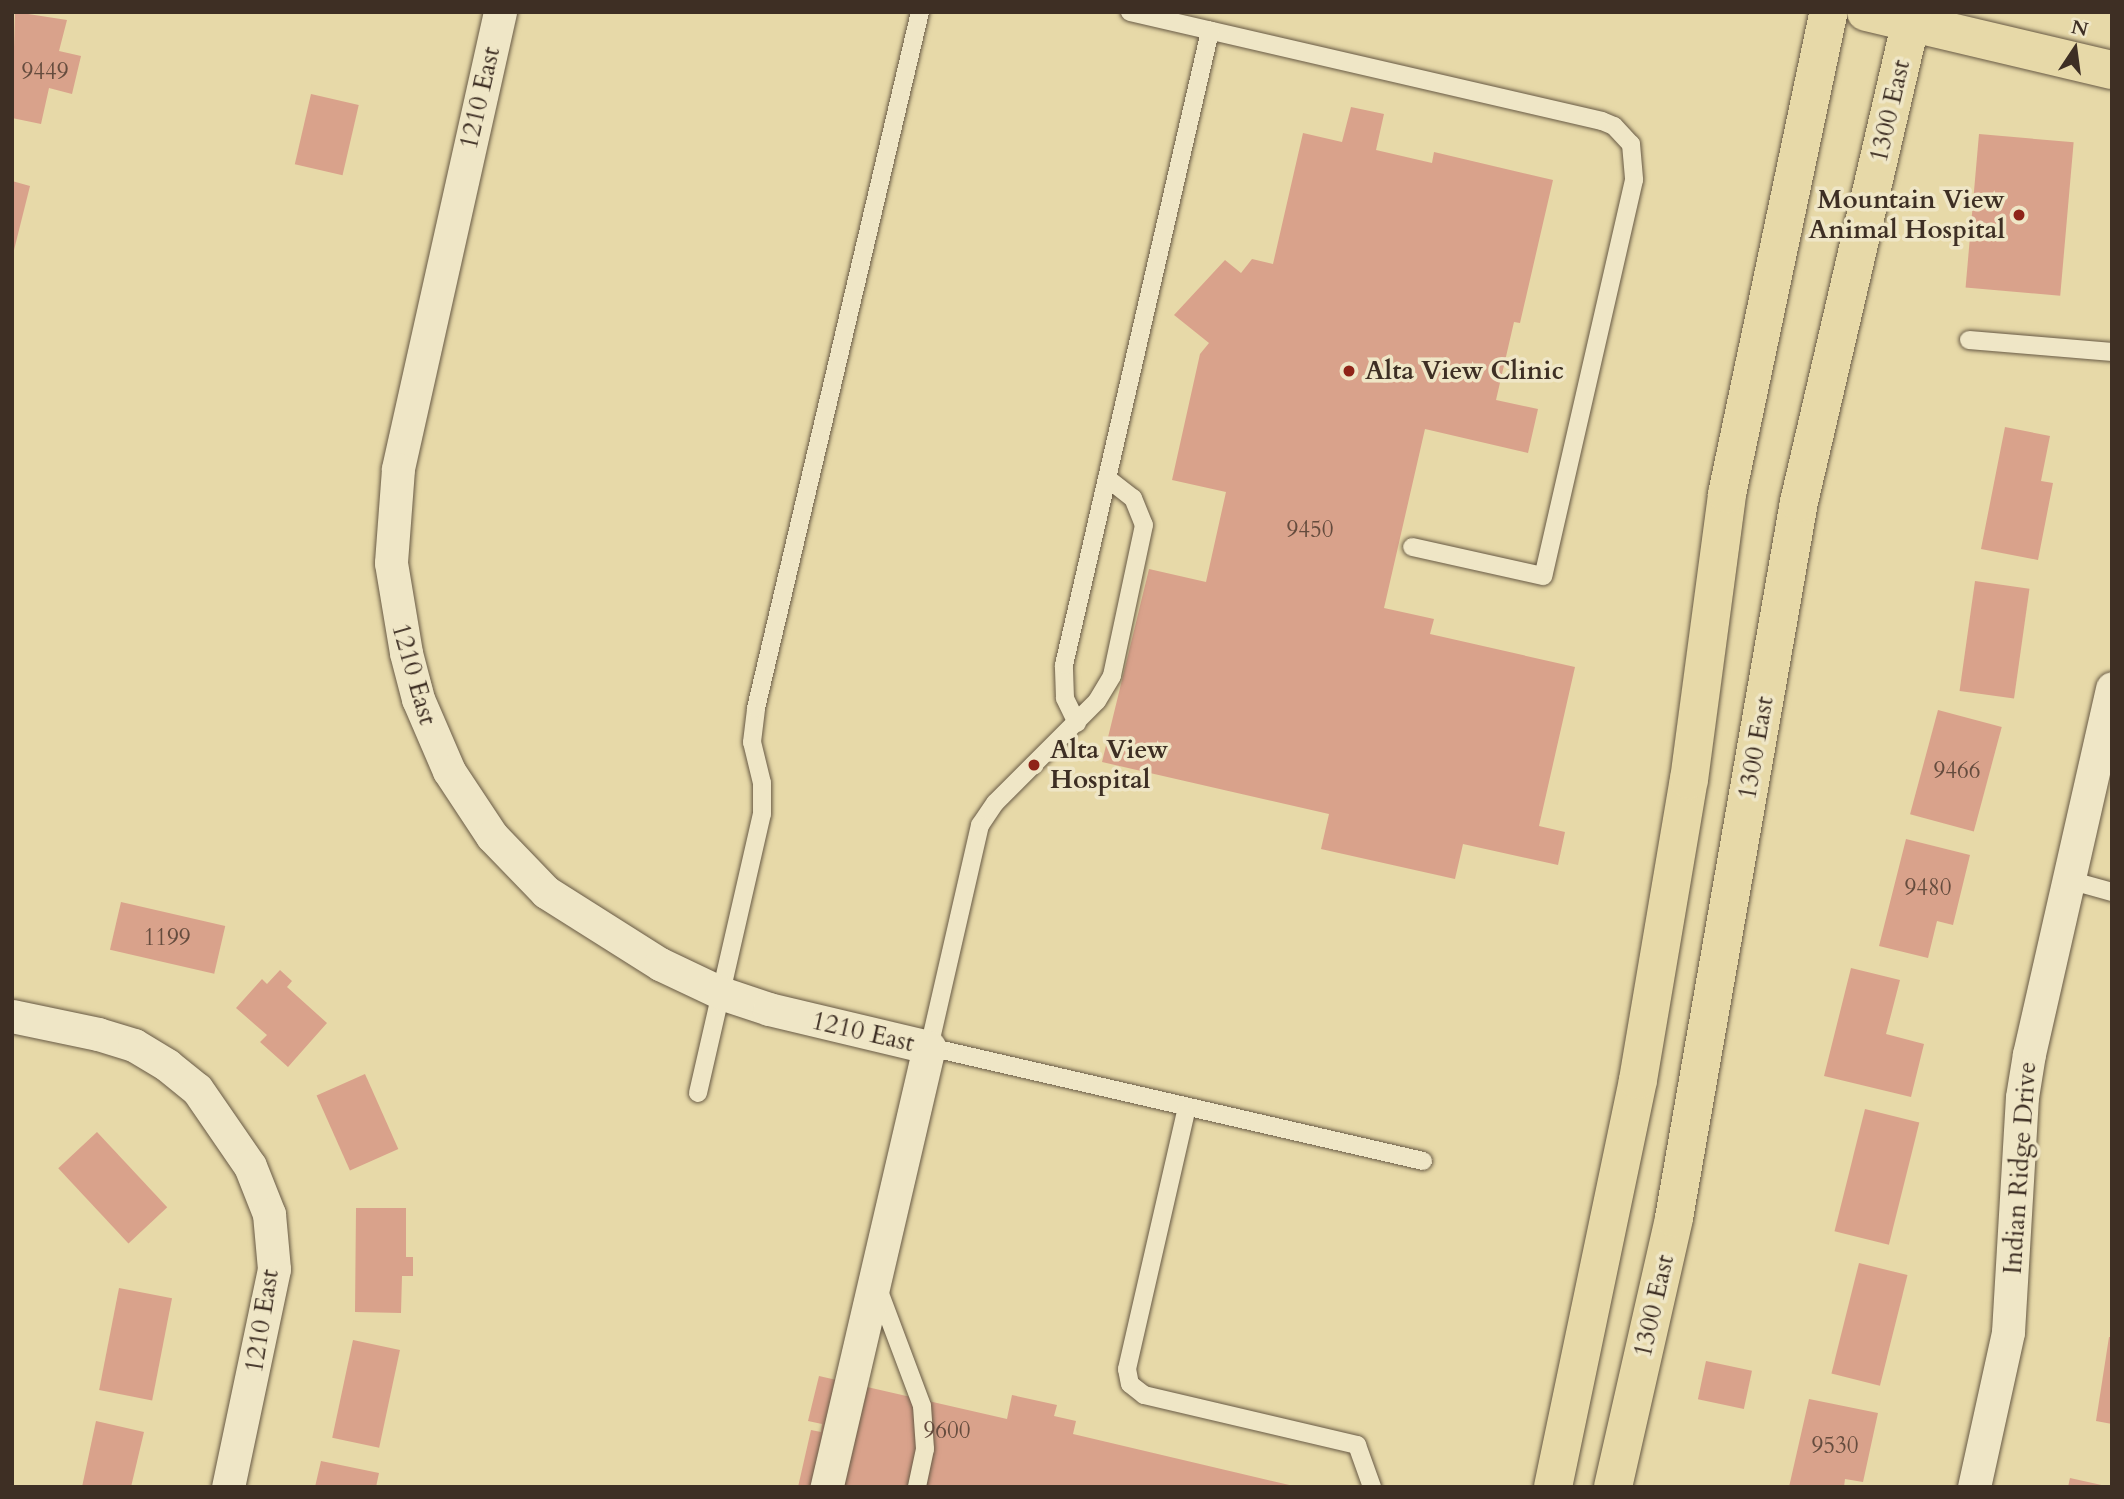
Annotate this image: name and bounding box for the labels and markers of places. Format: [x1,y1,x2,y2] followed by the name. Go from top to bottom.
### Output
[1809,184,2005,246] place label: Mountain View Animal Hospital
[2011,207,2027,223] marker: Mountain View Animal Hospital
[1365,355,1564,387] place label: Alta View Clinic
[1339,361,1359,381] marker: Alta View Clinic
[1050,734,1168,796] place label: Alta View Hospital
[1024,755,1044,775] marker: Alta View Hospital

